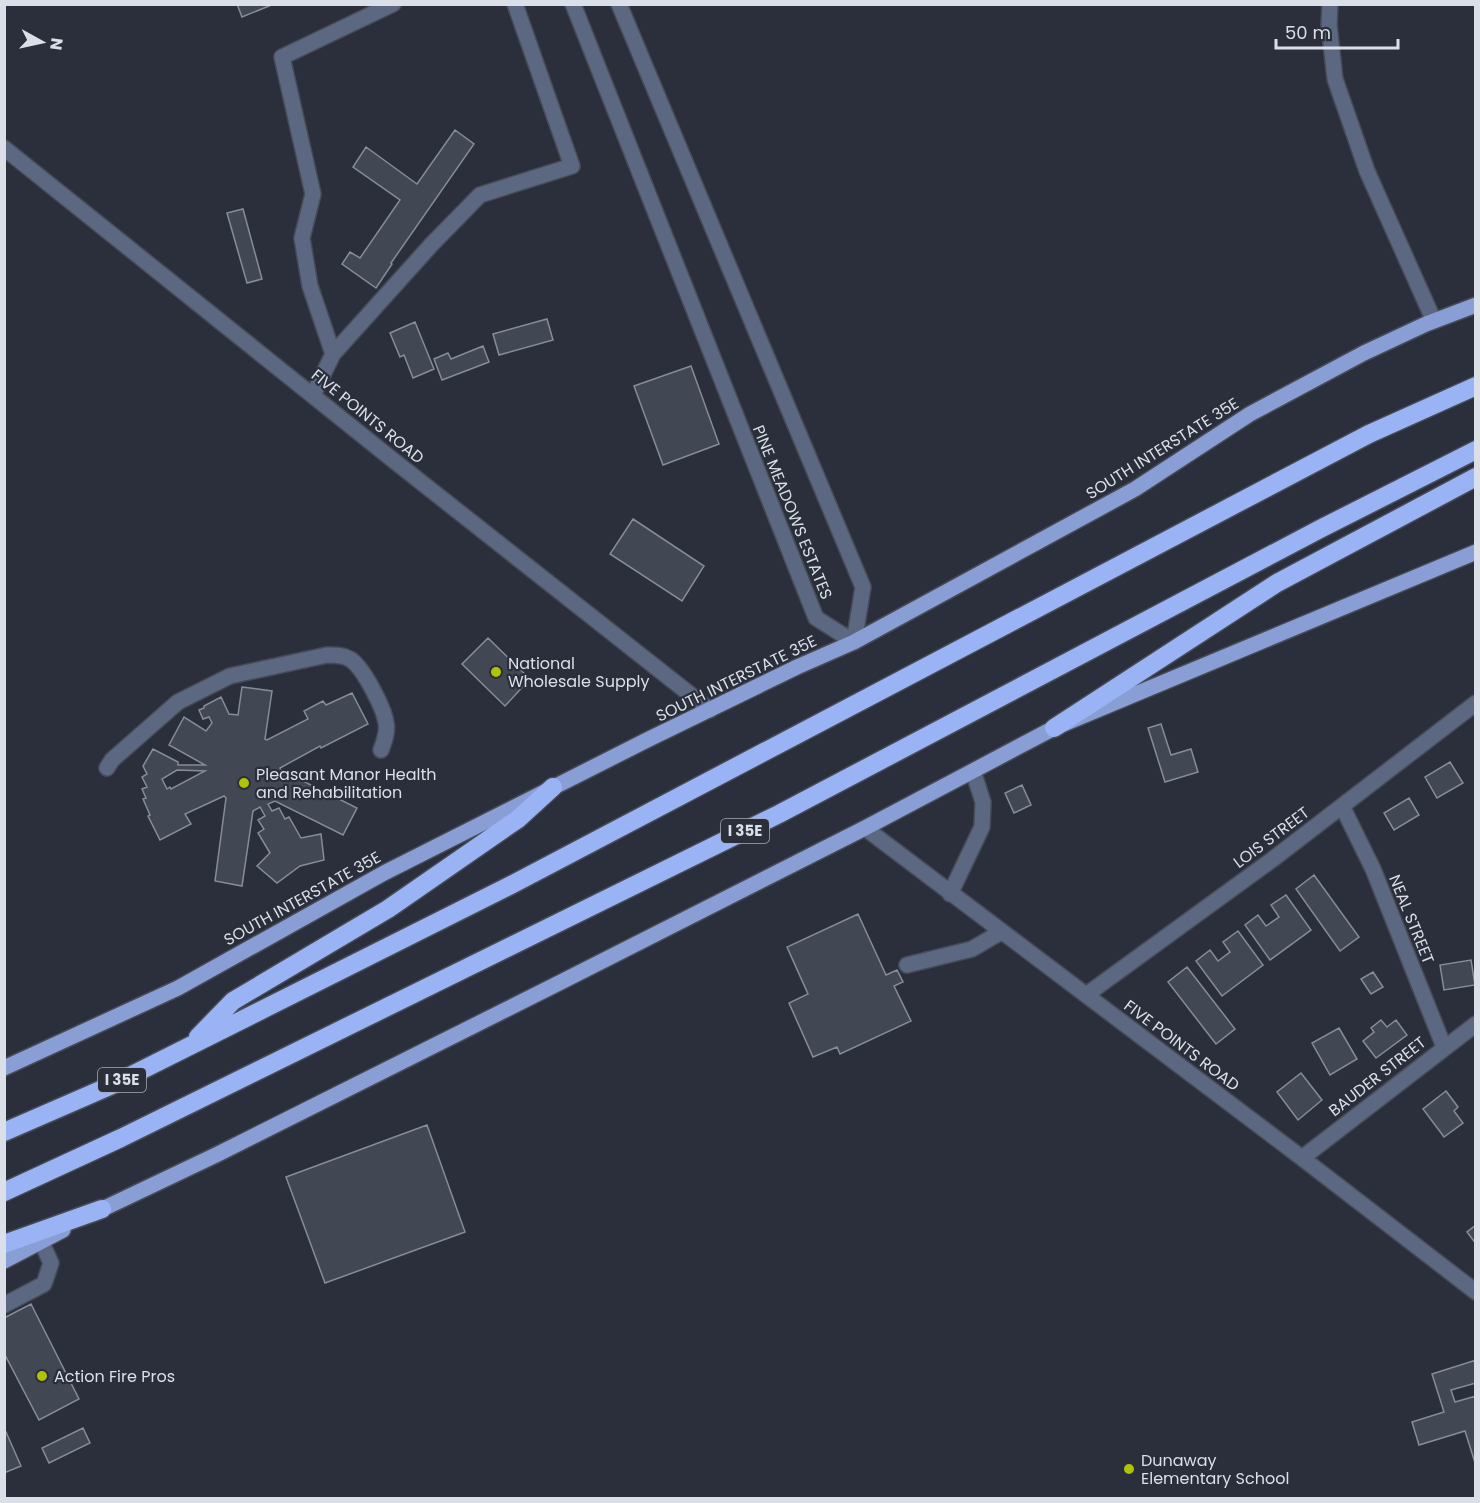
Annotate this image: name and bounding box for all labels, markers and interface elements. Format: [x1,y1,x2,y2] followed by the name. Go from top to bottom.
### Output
[12,12,72,72] north arrow
[1276,12,1398,50] scale bar
[1285,20,1331,45] text: 50 m
[44,36,69,52] text: N
[306,364,429,469] street label: FIVE POINTS ROAD
[1081,392,1243,505] street label: SOUTH INTERSTATE 35E
[747,422,838,603] street label: PINE MEADOWS ESTATES
[652,629,820,727] street label: SOUTH INTERSTATE 35E
[508,652,649,693] place label: National Wholesale Supply
[489,665,503,679] marker: National Wholesale Supply
[256,763,437,804] place label: Pleasant Manor Health and Rehabilitation
[237,776,251,790] marker: Pleasant Manor Health and Rehabilitation
[1228,801,1314,874] street label: LOIS STREET
[721,819,769,843] road number: I 35E
[220,846,385,951] street label: SOUTH INTERSTATE 35E
[1383,871,1440,968] street label: NEAL STREET
[1119,994,1244,1096] street label: FIVE POINTS ROAD
[1324,1031,1431,1122] street label: BAUDER STREET
[98,1068,146,1092] road number: I 35E
[54,1365,175,1388] place label: Action Fire Pros
[35,1369,49,1383] marker: Action Fire Pros
[1141,1449,1289,1490] place label: Dunaway Elementary School
[1122,1462,1136,1476] marker: Dunaway Elementary School

